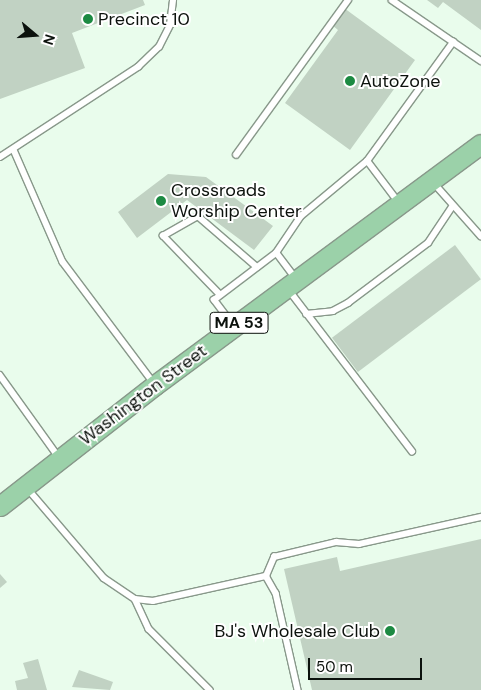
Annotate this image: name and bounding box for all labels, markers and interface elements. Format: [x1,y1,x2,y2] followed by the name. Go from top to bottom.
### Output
[98,8,190,30] place label: Precinct 10
[10,10,60,60] north arrow
[82,13,94,25] marker: Precinct 10
[39,32,59,47] text: N
[360,70,441,92] place label: AutoZone
[344,75,356,87] marker: AutoZone
[171,180,302,222] place label: Crossroads Worship Center
[155,195,167,207] marker: Crossroads Worship Center
[209,309,269,336] road number: MA 53
[75,340,211,450] street label: Washington Street
[214,620,380,642] place label: BJ's Wholesale Club
[384,625,396,637] marker: BJ's Wholesale Club
[311,648,425,680] scale bar
[316,657,353,677] text: 50 m

